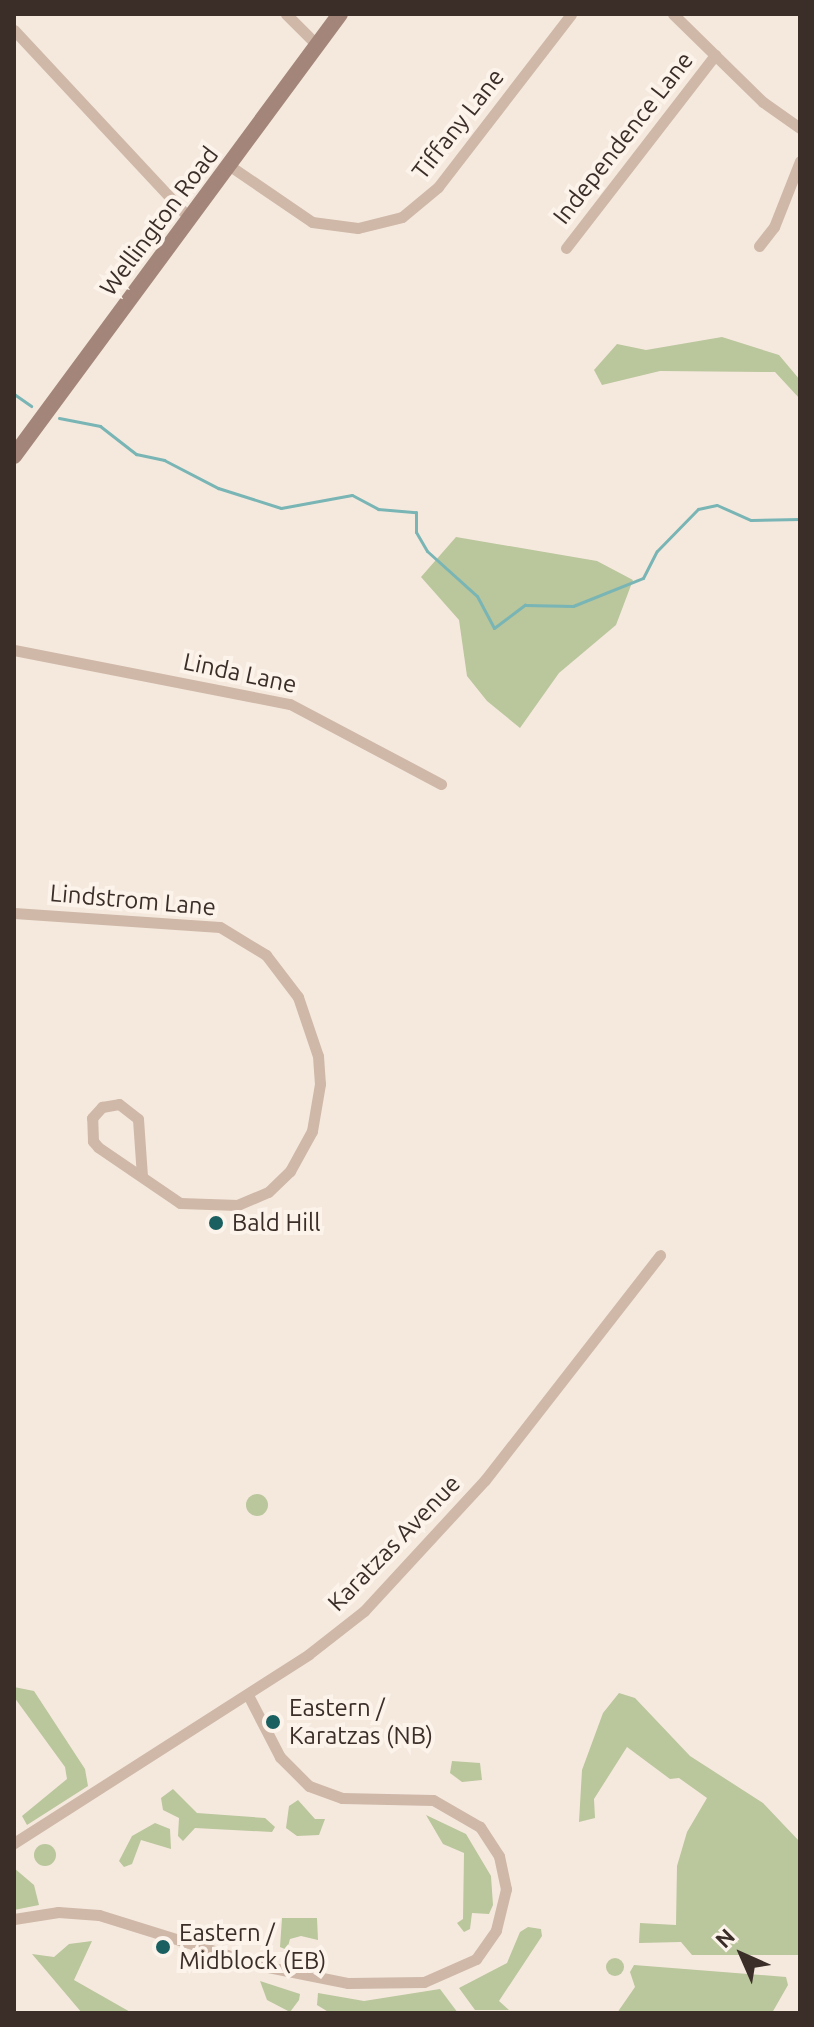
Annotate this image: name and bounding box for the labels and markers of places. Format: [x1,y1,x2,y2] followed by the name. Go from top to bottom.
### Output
[232,1209,321,1237] place label: Bald Hill
[207,1214,225,1232] marker: Bald Hill
[289,1694,433,1750] place label: Eastern / Karatzas (NB)
[264,1713,282,1731] marker: Eastern / Karatzas (NB)
[179,1919,326,1975] place label: Eastern / Midblock (EB)
[154,1938,172,1956] marker: Eastern / Midblock (EB)

